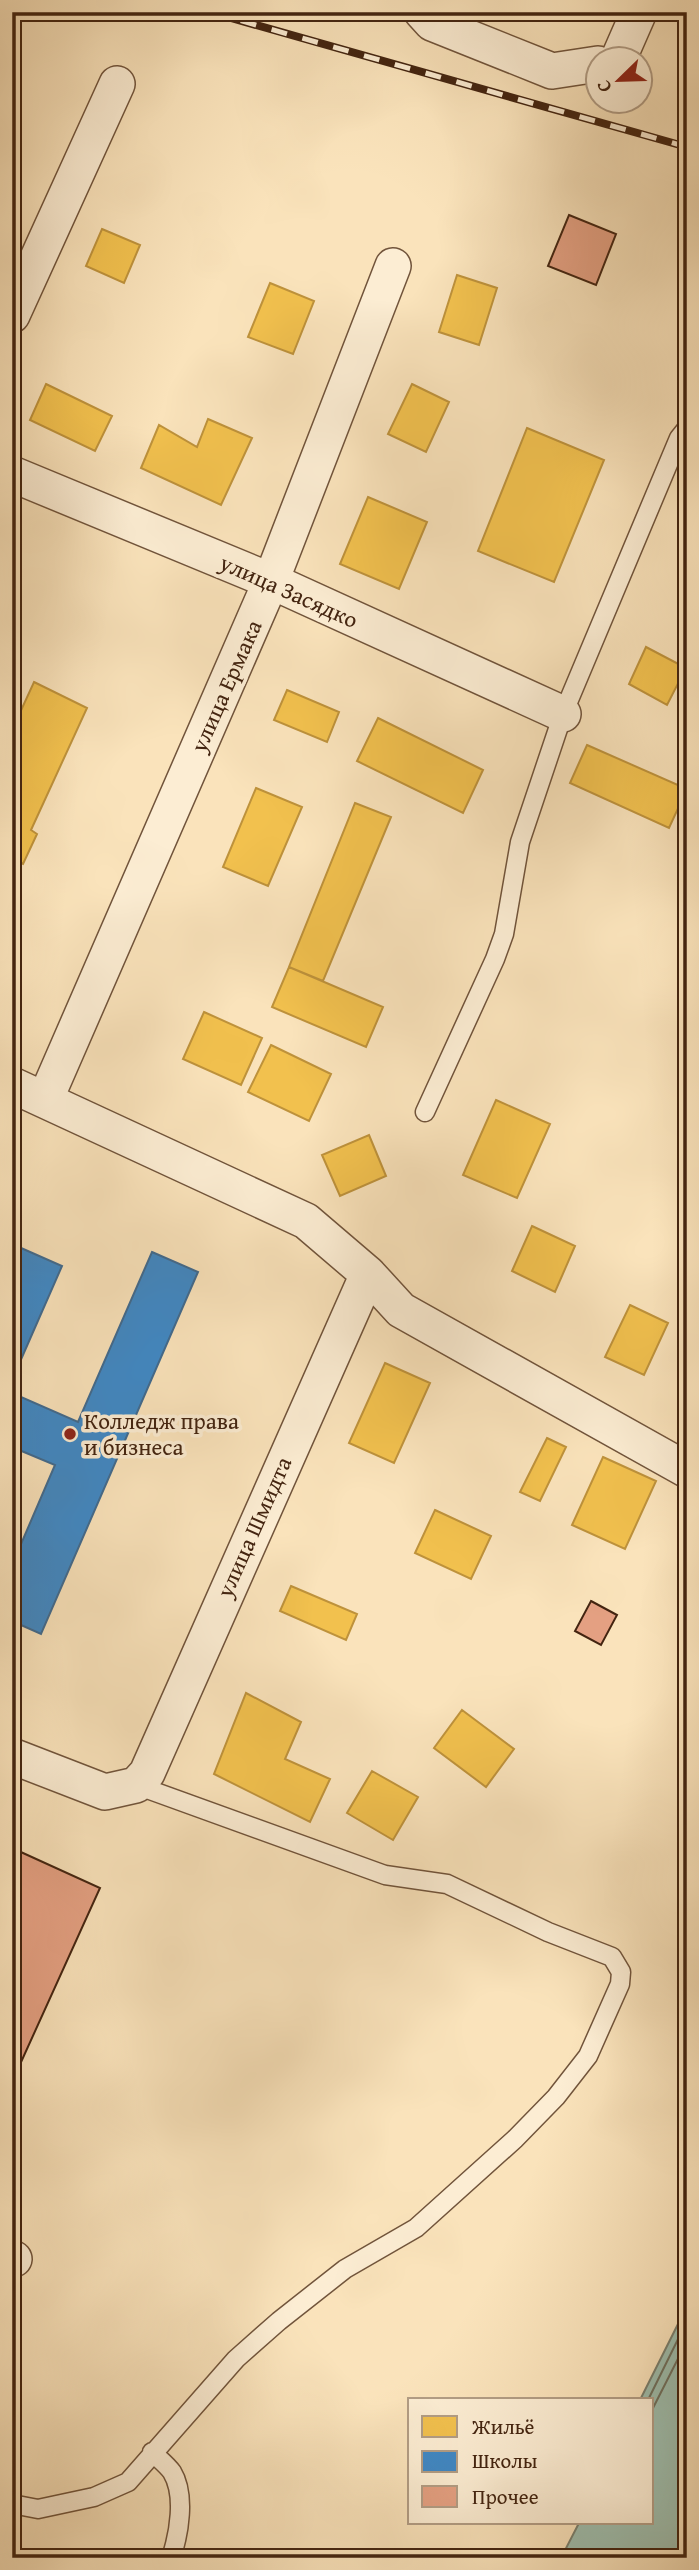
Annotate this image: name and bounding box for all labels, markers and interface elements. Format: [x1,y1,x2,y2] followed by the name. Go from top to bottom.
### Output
[584,46,654,116] north arrow
[588,76,618,97] text: С
[214,545,364,636] street label: улица Засядко
[181,614,269,758] street label: улица Ермака
[84,1404,239,1463] place label: Колледж права и бизнеса
[62,1426,78,1442] marker: Колледж права и бизнеса
[207,1451,299,1603] street label: улица Шмидта
[408,2398,654,2524] legend
[471,2411,535,2442] text: Жильё
[472,2445,538,2476] text: Школы
[472,2481,539,2512] text: Прочее

